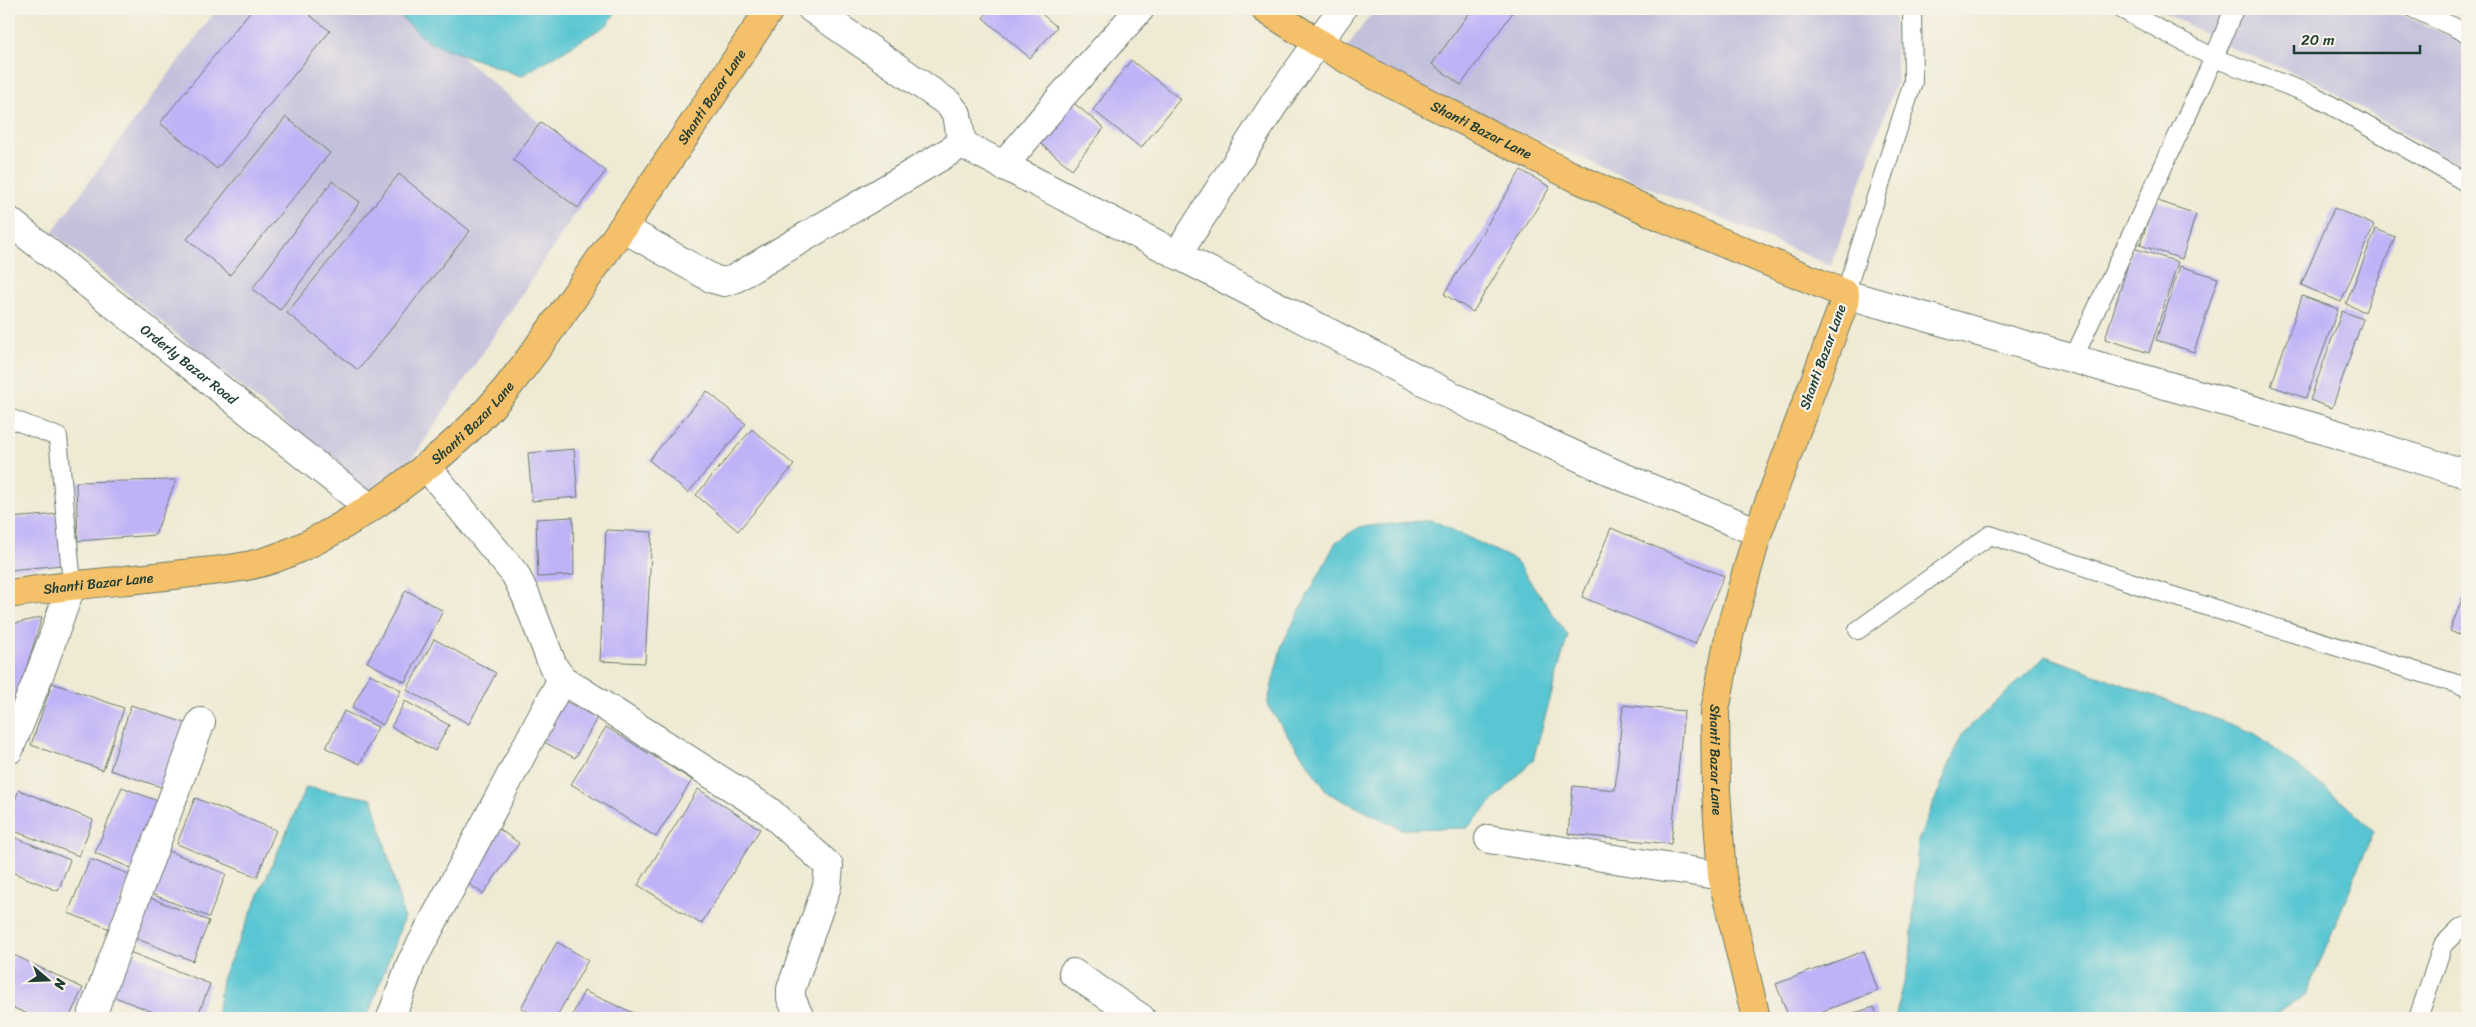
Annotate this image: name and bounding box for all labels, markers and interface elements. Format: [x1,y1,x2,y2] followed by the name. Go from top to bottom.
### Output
[2294,22,2420,54] scale bar
[2301,27,2335,53] text: 20 m
[670,44,753,150] street label: Shanti Bazar Lane
[1426,93,1537,166] street label: Shanti Bazar Lane
[1792,301,1854,413] street label: Shanti Bazar Lane
[135,317,245,412] street label: Orderly Bazar Road
[425,375,521,471] street label: Shanti Bazar Lane
[42,565,155,602] street label: Shanti Bazar Lane
[1702,702,1730,816] street label: Shanti Bazar Lane
[22,954,72,1004] north arrow
[46,974,74,993] text: N

